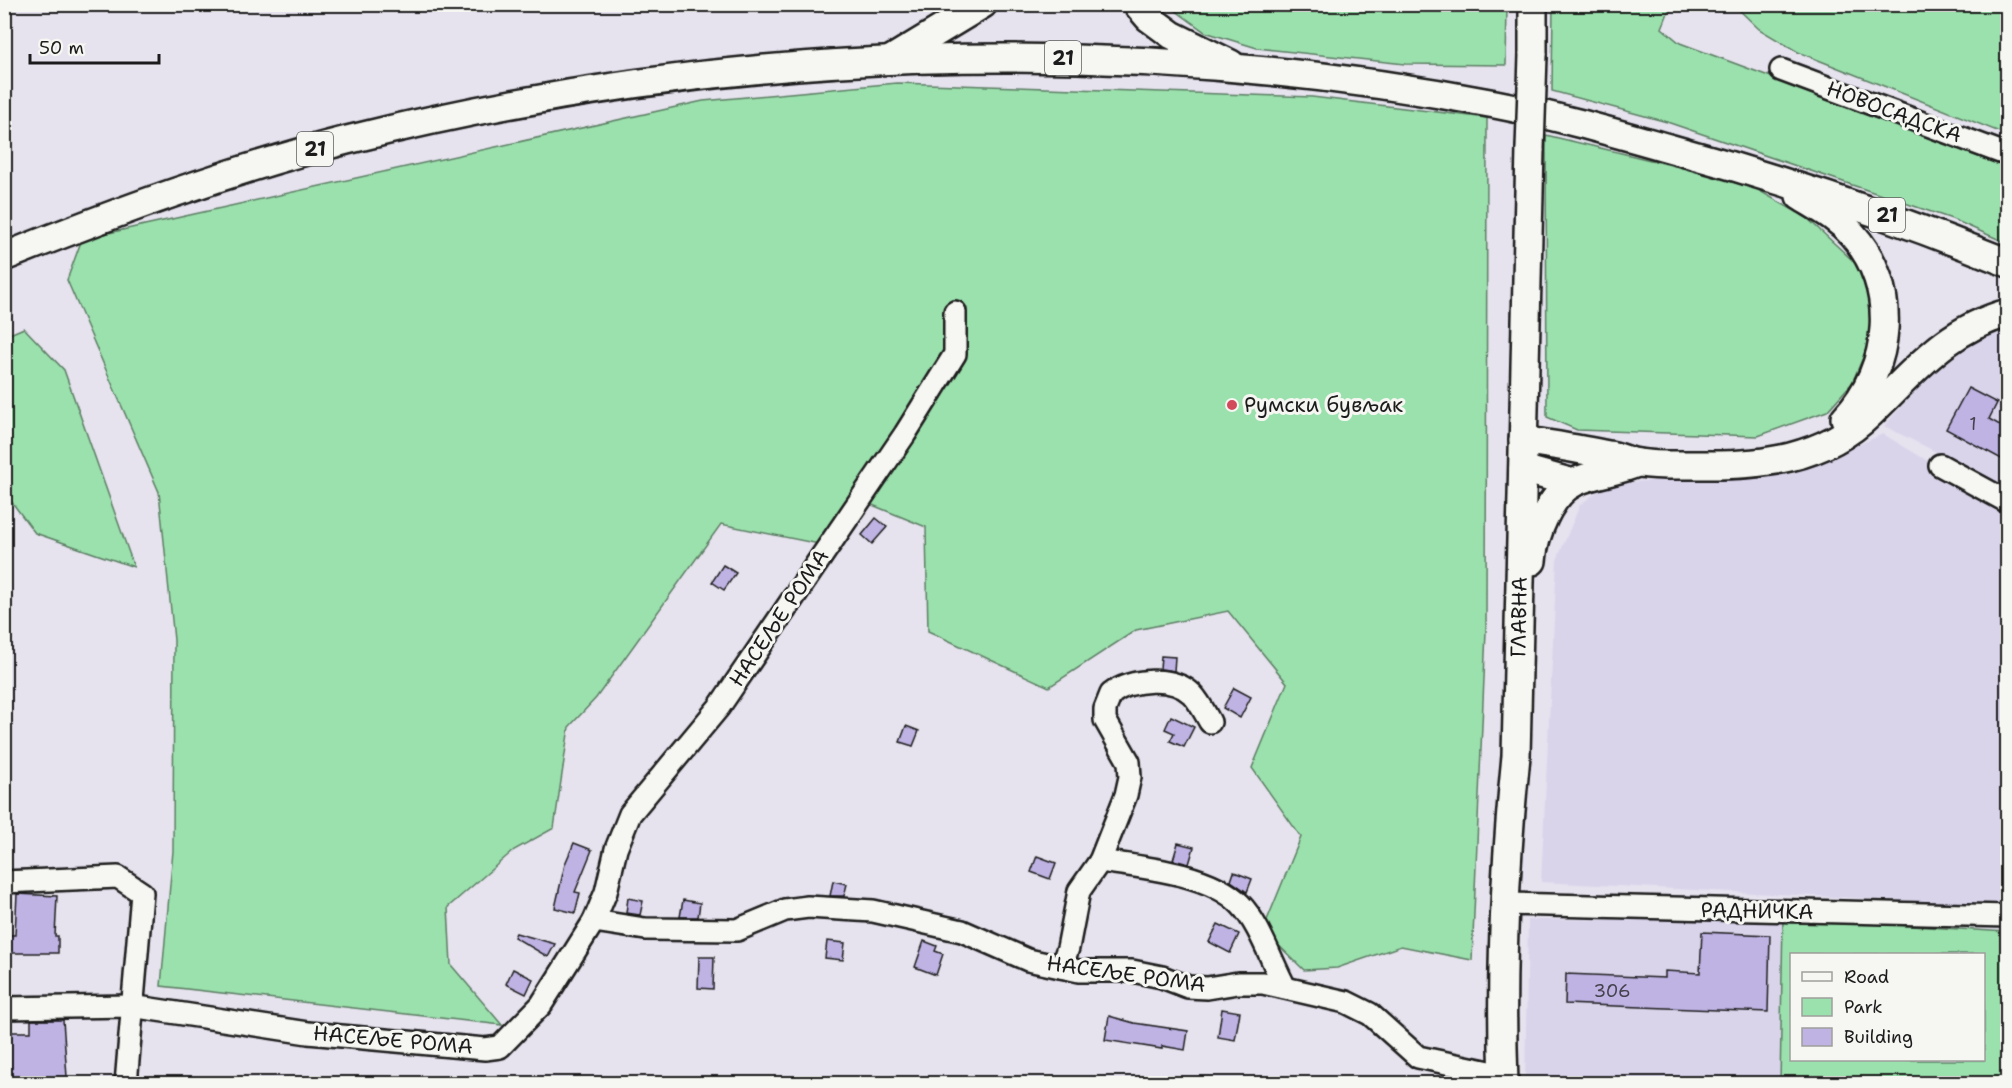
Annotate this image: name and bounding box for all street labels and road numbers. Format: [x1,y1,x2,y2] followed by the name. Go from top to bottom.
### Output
[1045,41,1081,75] road number: 21
[1823,75,1965,149] street label: НОВОСАДСКА
[297,132,333,166] road number: 21
[1869,198,1905,232] road number: 21
[723,544,835,692] street label: НАСЕЉЕ РОМА
[1504,576,1534,658] street label: ГЛАВНА
[1700,896,1814,926] street label: РАДНИЧКА
[1045,949,1207,999] street label: НАСЕЉЕ РОМА
[312,1019,474,1061] street label: НАСЕЉЕ РОМА

